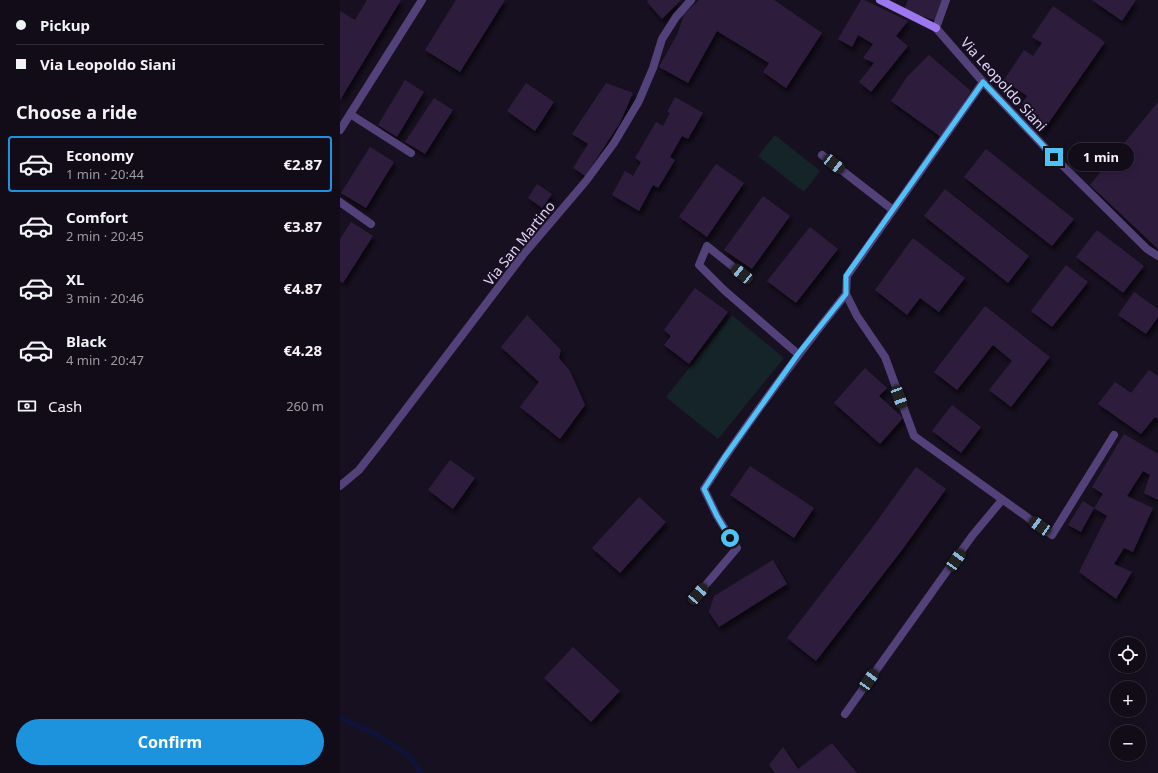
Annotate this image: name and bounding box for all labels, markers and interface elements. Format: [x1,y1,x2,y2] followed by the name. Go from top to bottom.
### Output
[40,15,90,35] text: Pickup
[957,33,1051,135] street label: Via Leopoldo Siani
[40,54,176,74] text: Via Leopoldo Siani
[16,100,137,124] text: Choose a ride
[1068,143,1134,171] callout: 1 min
[66,145,134,165] text: Economy
[18,146,54,182] icon: car
[1045,148,1063,166] route end
[1083,148,1119,166] text: 1 min
[821,152,847,176] car
[283,154,322,174] text: €2.87
[66,165,144,183] text: 1 min · 20:44
[479,197,559,289] street label: Via San Martino
[66,207,128,227] text: Comfort
[18,208,54,244] icon: car
[283,216,322,236] text: €3.87
[66,227,144,245] text: 2 min · 20:45
[729,262,755,286] car
[66,269,84,289] text: XL
[18,270,54,306] icon: car
[283,278,322,298] text: €4.87
[66,289,144,307] text: 3 min · 20:46
[66,331,106,351] text: Black
[18,332,54,368] icon: car
[283,340,322,360] text: €4.28
[66,351,144,369] text: 4 min · 20:47
[889,384,909,410] car
[16,395,38,417] icon: cash
[48,396,82,416] text: Cash
[286,397,324,415] text: 260 m
[1027,514,1053,538] car
[721,529,739,547] route start
[944,547,968,573] car
[686,581,710,607] car
[1110,637,1146,761] map controls
[1110,637,1146,673] button: locate
[857,667,881,693] car
[1110,681,1146,717] button: +
[16,719,324,765] button: Confirm
[1110,725,1146,761] button: −

